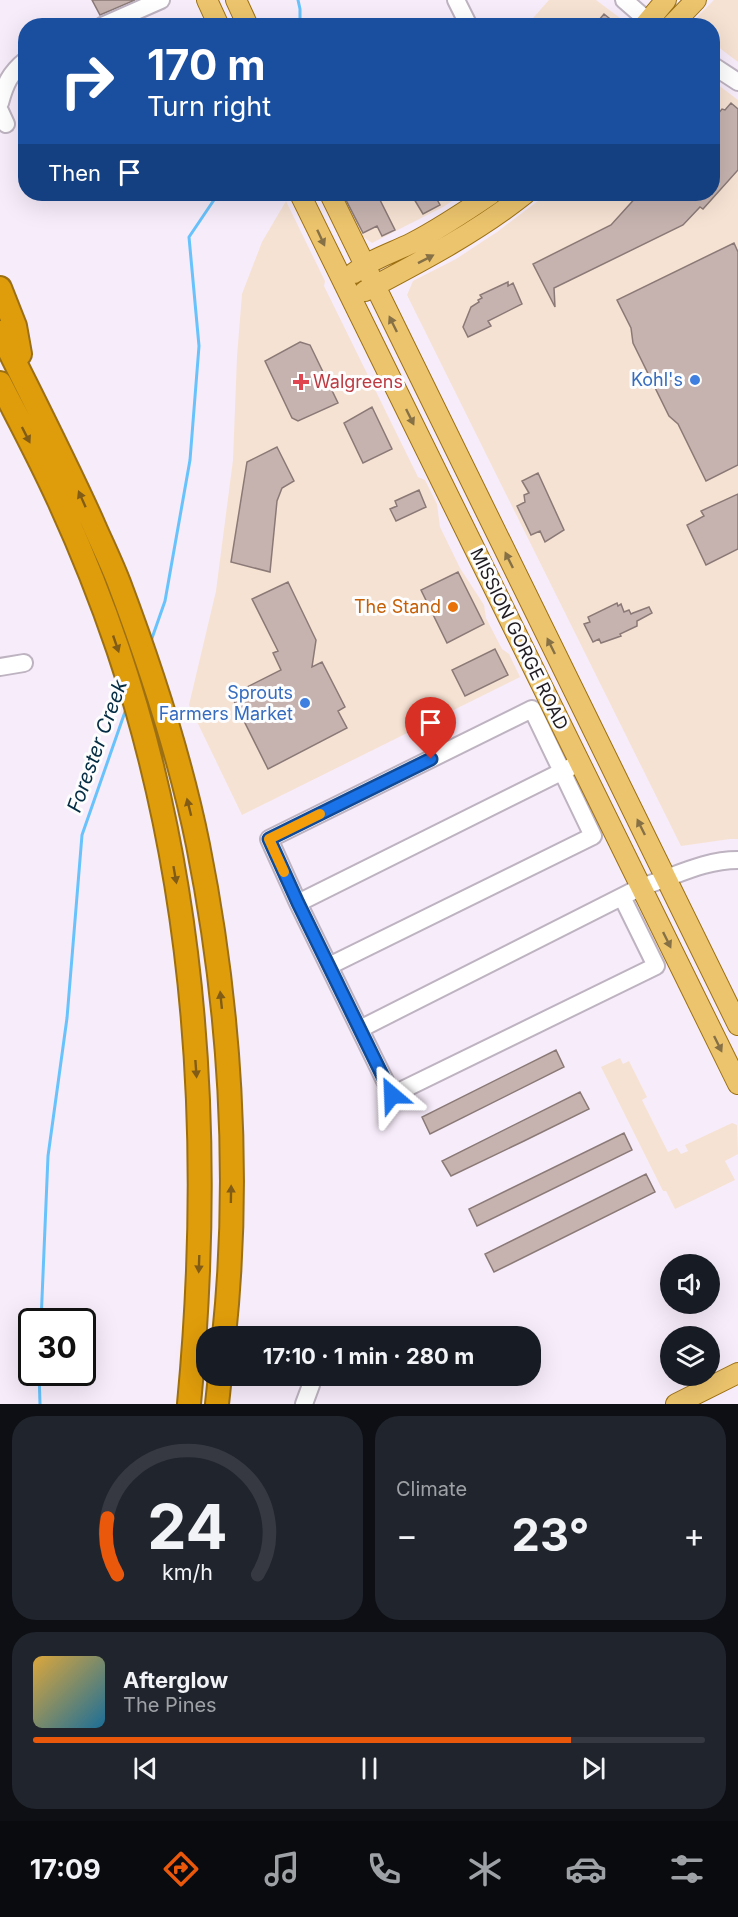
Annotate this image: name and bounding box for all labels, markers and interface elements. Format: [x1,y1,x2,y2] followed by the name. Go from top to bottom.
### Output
[147,39,265,90] text: 170 m
[48,42,126,120] icon: right
[147,90,271,123] text: Turn right
[113,156,146,189] icon: arrive
[48,160,101,186] text: Then
[317,229,326,246] one-way arrow
[418,254,435,264] one-way arrow
[388,315,398,332] one-way arrow
[631,369,683,390] place label: Kohl's
[313,371,403,392] place label: Walgreens
[688,373,702,387] marker: Kohl's
[294,375,308,389] marker: Walgreens
[405,409,414,426] one-way arrow
[21,427,31,444] one-way arrow
[76,490,86,508] one-way arrow
[466,544,573,733] street label: MISSION GORGE ROAD
[504,551,514,568] one-way arrow
[354,596,441,617] place label: The Stand
[446,600,460,614] marker: The Stand
[111,635,121,653] one-way arrow
[546,637,556,654] one-way arrow
[62,676,132,815] water label: Forester Creek
[159,682,293,724] place label: Sprouts Farmers Market
[298,696,312,710] marker: Sprouts Farmers Market
[405,697,456,759] pin
[414,706,447,739] icon: arrive
[184,798,193,817] one-way arrow
[636,818,645,835] one-way arrow
[170,866,179,885] one-way arrow
[663,931,672,948] one-way arrow
[216,990,226,1009] one-way arrow
[713,1035,723,1052] one-way arrow
[191,1059,201,1078] one-way arrow
[360,1063,424,1127] position arrow
[226,1185,236,1204] one-way arrow
[194,1254,204,1273] one-way arrow
[660,1254,720,1386] map controls
[660,1254,720,1314] button: sound
[18,1308,96,1386] speed limit sign: 30
[660,1326,720,1386] button: layers
[263,1343,474,1369] text: 17:10 · 1 min · 280 m
[396,1477,467,1501] text: Climate
[147,1489,228,1564] text: 24
[512,1507,589,1562] text: 23°
[396,1515,418,1555] text: −
[683,1515,705,1555] text: +
[162,1559,213,1585] text: km/h
[123,1667,228,1693] text: Afterglow
[123,1693,217,1717] text: The Pines
[129,1752,162,1785] icon: previous
[353,1752,386,1785] icon: pause
[577,1752,610,1785] icon: next
[160,1848,202,1890] icon: directions
[261,1848,303,1890] icon: music
[363,1848,405,1890] icon: phone
[464,1848,506,1890] icon: climate
[565,1848,607,1890] icon: car
[666,1848,708,1890] icon: filters
[30,1853,101,1886] text: 17:09

